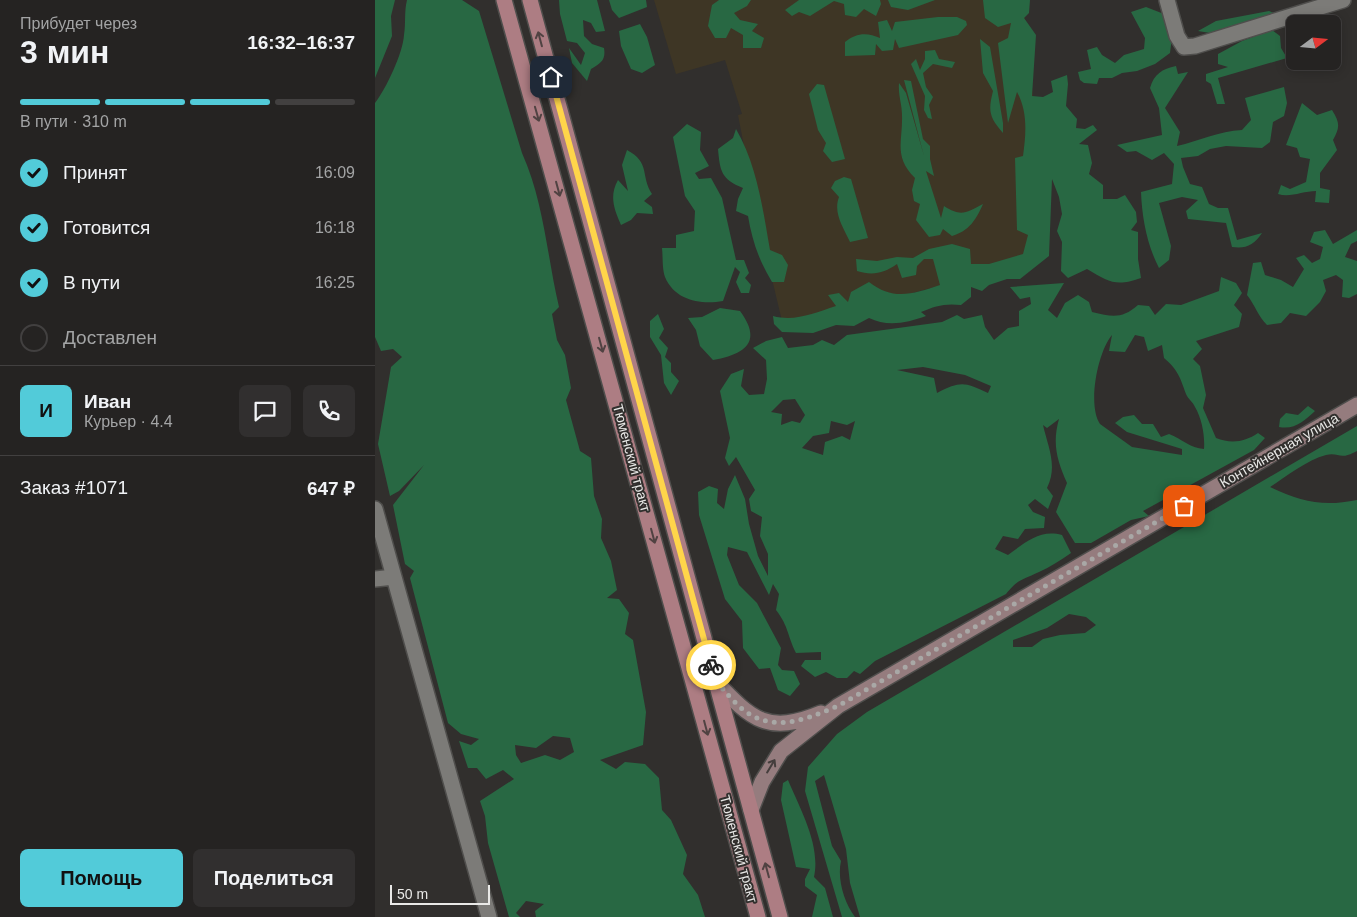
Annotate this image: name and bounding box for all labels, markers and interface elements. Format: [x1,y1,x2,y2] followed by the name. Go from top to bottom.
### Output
[20,15,137,32] text: Прибудет через
[1286,15,1341,70] north arrow
[1286,15,1341,70] map controls
[535,31,545,47] one-way arrow
[247,32,355,53] text: 16:32–16:37
[20,34,109,70] text: 3 мин
[530,56,572,98] pin
[537,63,565,91] icon: home
[532,106,542,122] one-way arrow
[20,113,127,130] text: В пути · 310 m
[20,159,48,187] icon: check
[63,162,127,183] text: Принят
[315,164,355,181] text: 16:09
[553,180,563,196] one-way arrow
[20,214,48,242] icon: check
[63,217,150,238] text: Готовится
[315,219,355,236] text: 16:18
[20,269,48,297] icon: check
[63,272,120,293] text: В пути
[315,274,355,291] text: 16:25
[63,327,157,348] text: Доставлен
[596,337,606,353] one-way arrow
[239,385,291,437] button: chat
[303,385,355,437] button: phone
[84,391,131,412] text: Иван
[39,400,53,421] text: И
[610,402,654,514] street label: Тюменский тракт
[1217,409,1341,491] street label: Контейнерная улица
[84,413,173,430] text: Курьер · 4.4
[20,477,128,498] text: Заказ #1071
[307,478,355,499] text: 647 ₽
[1163,485,1205,527] pin
[1170,492,1198,520] icon: bag
[649,527,659,543] one-way arrow
[686,640,736,690] courier
[697,651,725,679] icon: bike
[702,719,712,735] one-way arrow
[765,759,776,773] one-way arrow
[717,793,761,905] street label: Тюменский тракт
[20,849,183,907] button: Помощь
[193,849,355,907] button: Поделиться
[762,862,771,878] one-way arrow
[390,882,490,905] scale bar
[397,886,428,902] text: 50 m

